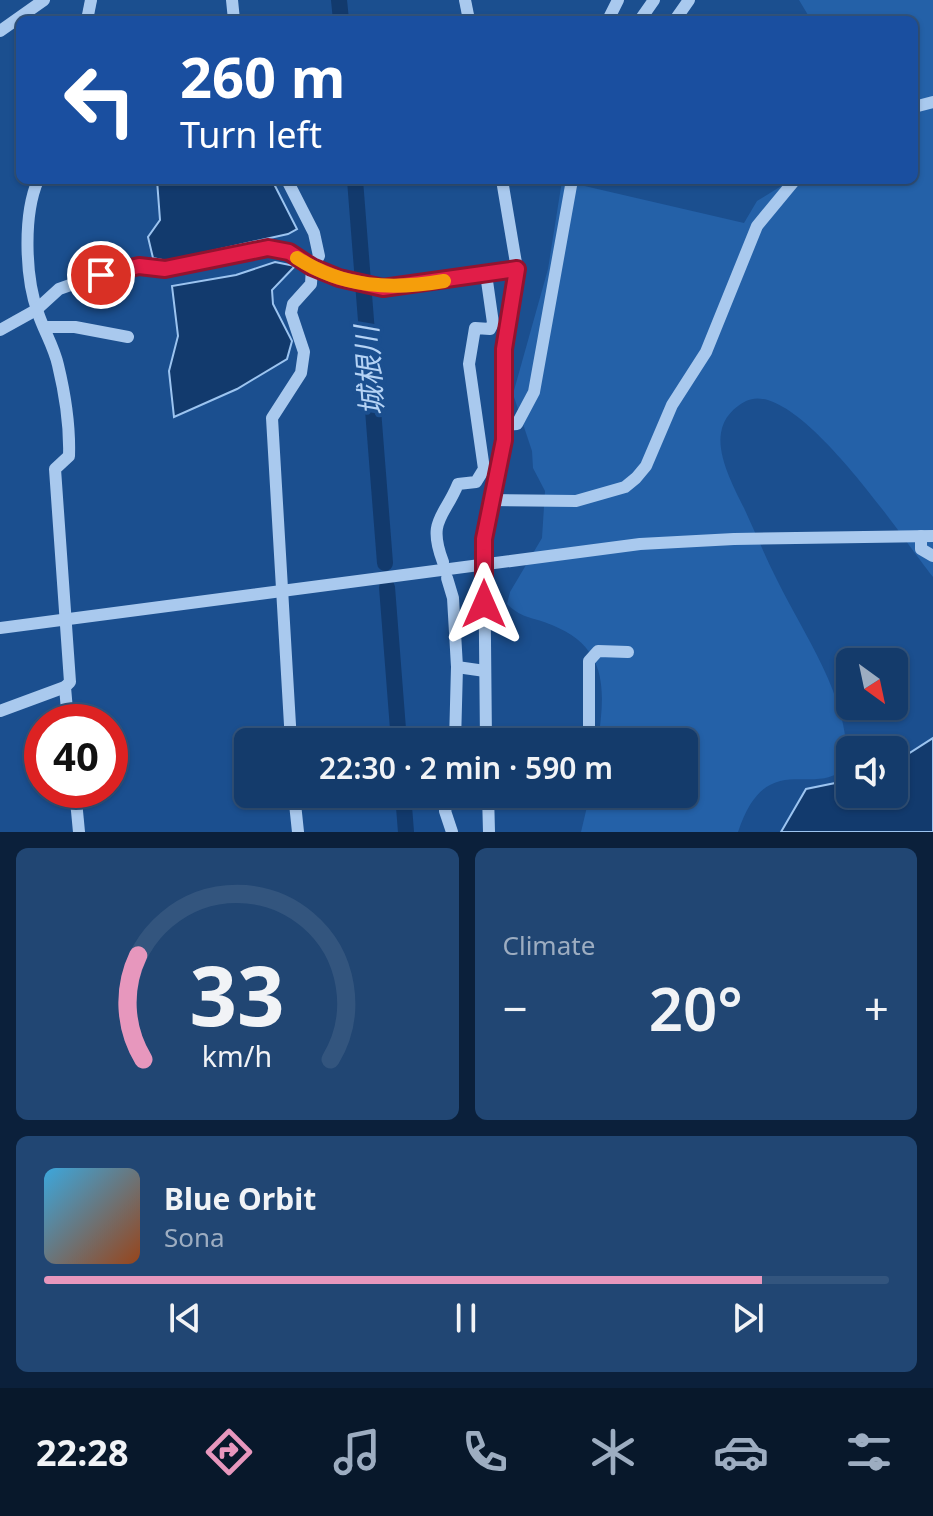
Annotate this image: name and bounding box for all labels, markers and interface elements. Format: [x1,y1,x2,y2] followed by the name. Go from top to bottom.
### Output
[180,38,345,114] text: 260 m
[48,48,152,152] icon: left
[180,110,322,159] text: Turn left
[67,241,135,309] pin
[79,253,123,297] icon: arrive
[345,322,392,417] water label: 城根川
[442,562,526,646] position arrow
[836,648,908,720] north arrow
[836,648,908,808] map controls
[24,704,128,808] speed limit sign: 40
[836,736,908,808] button: sound
[319,747,613,788] text: 22:30 · 2 min · 590 m
[503,927,595,963] text: Climate
[190,937,285,1050] text: 33
[649,967,743,1049] text: 20°
[503,978,528,1038] text: −
[864,978,889,1038] text: +
[202,1036,272,1075] text: km/h
[164,1178,316,1219] text: Blue Orbit
[164,1219,225,1255] text: Sona
[163,1296,207,1340] icon: previous
[444,1296,488,1340] icon: pause
[726,1296,770,1340] icon: next
[201,1424,257,1480] icon: directions
[329,1424,385,1480] icon: music
[457,1424,513,1480] icon: phone
[585,1424,641,1480] icon: climate
[713,1424,769,1480] icon: car
[841,1424,897,1480] icon: filters
[36,1428,129,1477] text: 22:28

